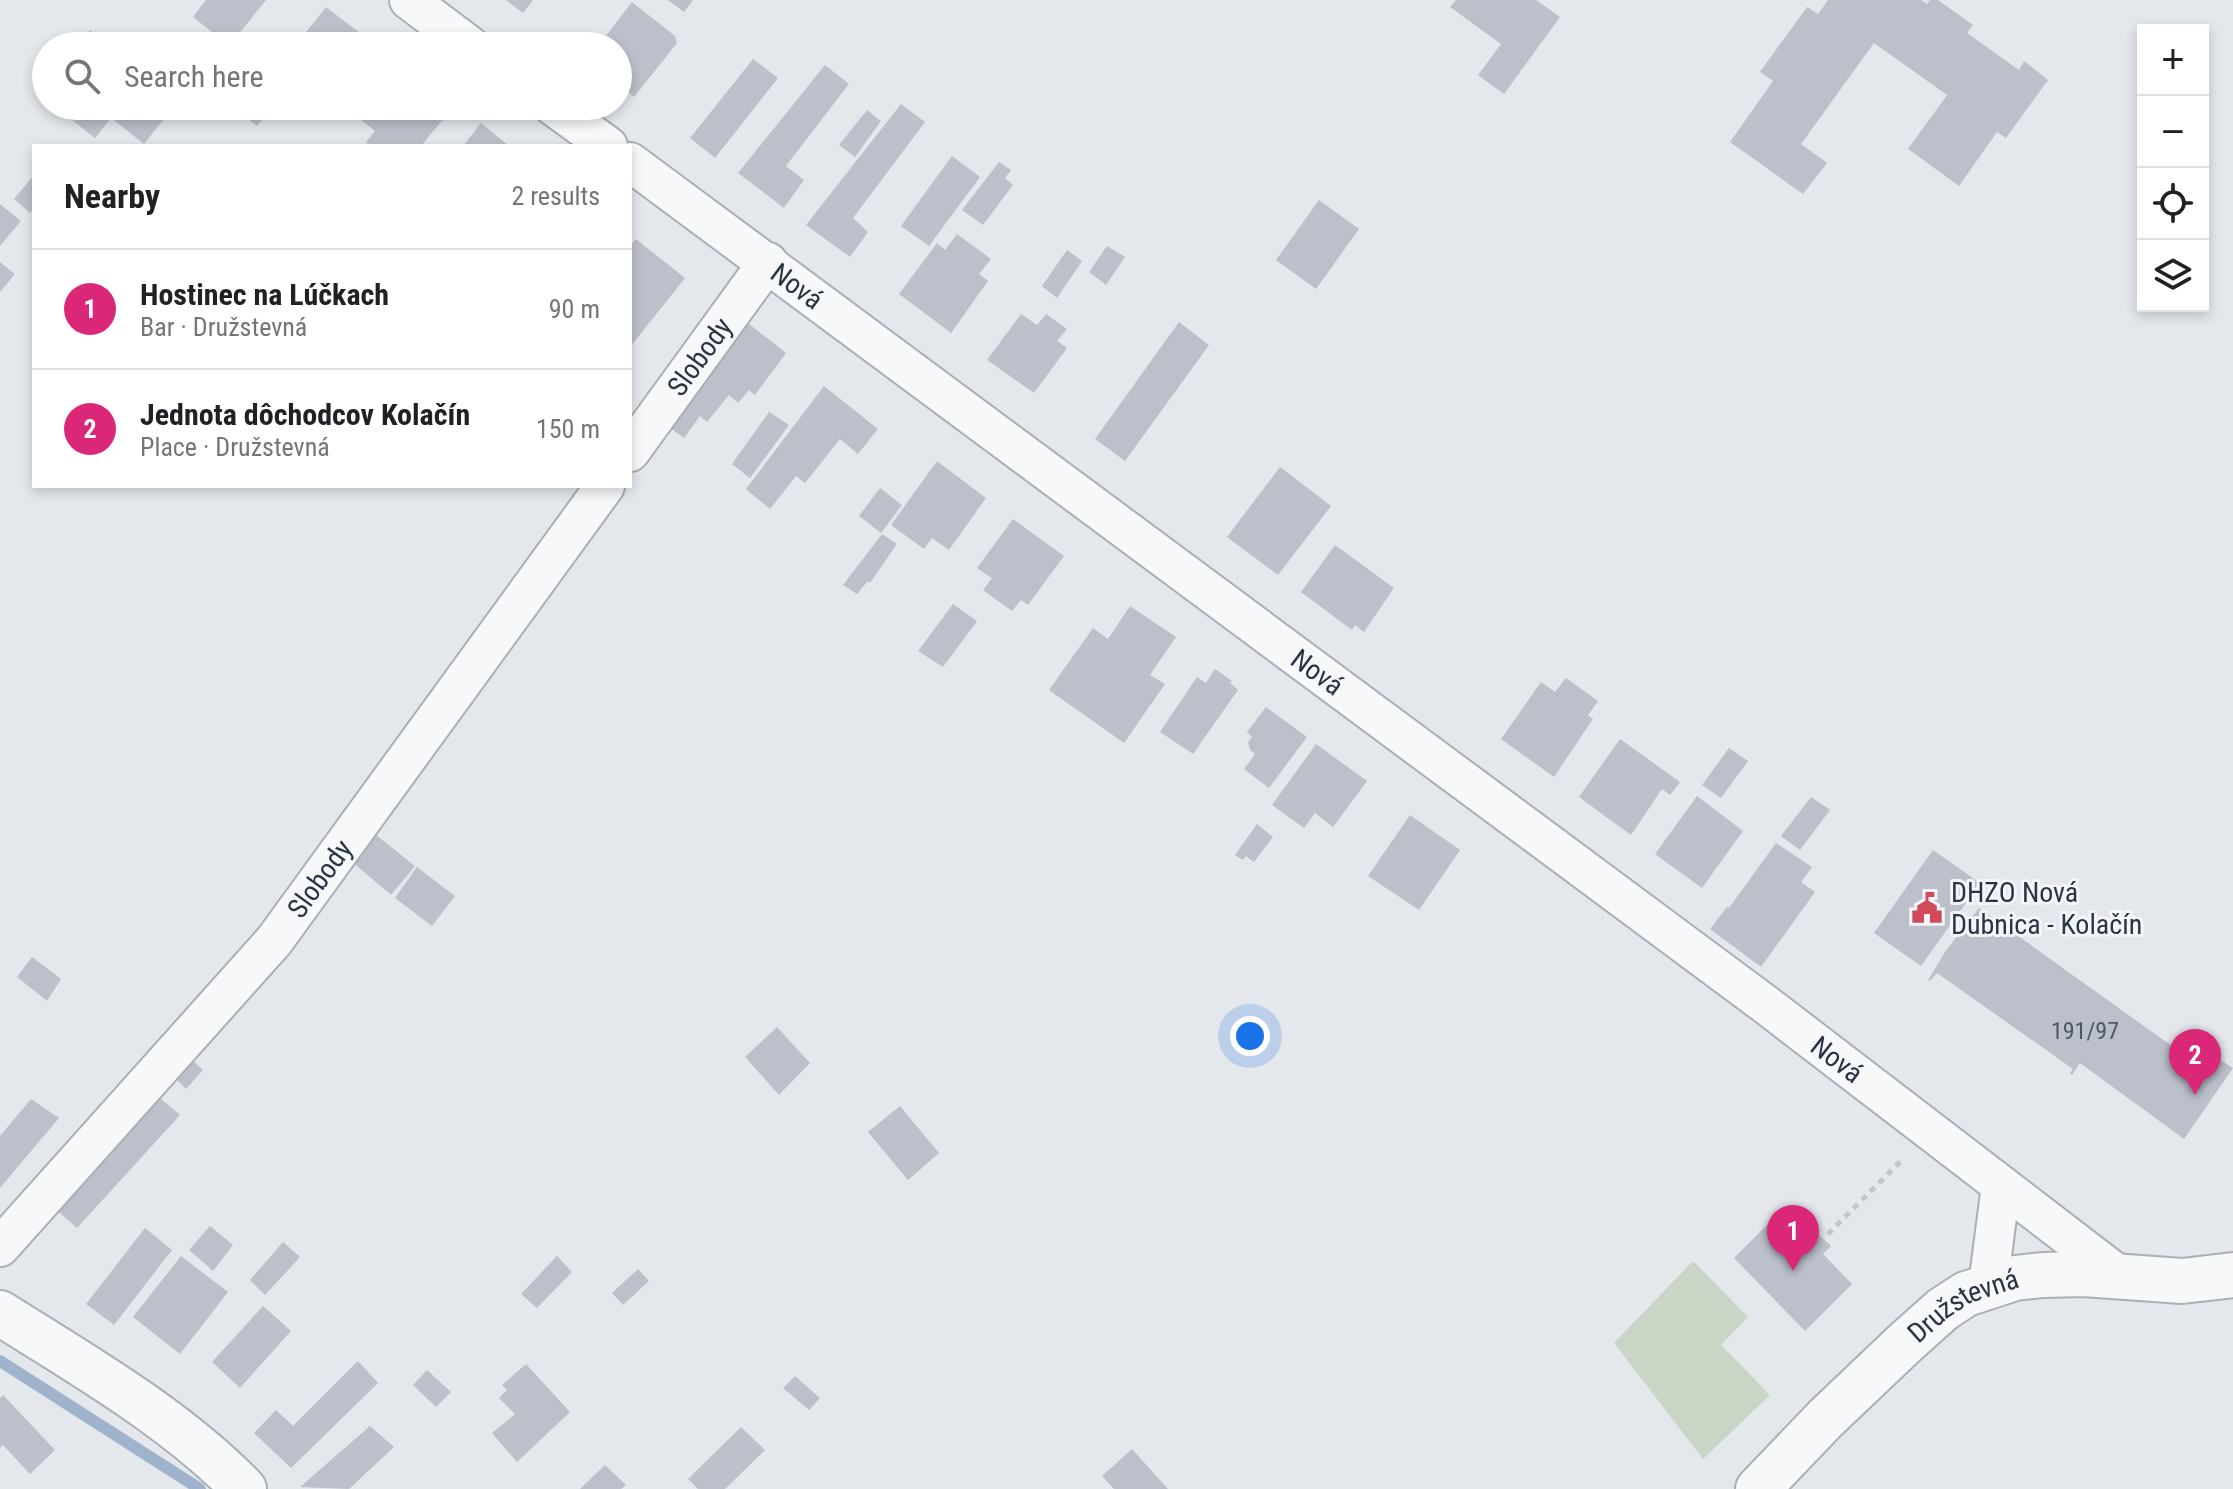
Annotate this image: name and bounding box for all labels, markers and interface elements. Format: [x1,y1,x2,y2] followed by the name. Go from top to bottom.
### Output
[2137,24,2209,312] map controls
[2137,24,2209,96] button: +
[32,32,632,120] search box
[60,54,104,98] icon: search
[124,59,264,94] text: Search here
[2137,96,2209,168] button: −
[2137,168,2209,240] button: locate
[64,176,160,216] text: Nearby
[511,181,600,211] text: 2 results
[2137,240,2209,312] button: layers
[765,256,830,316] street label: Nová
[140,277,389,312] text: Hostinec na Lúčkach
[83,294,97,324] text: 1
[549,294,600,324] text: 90 m
[660,311,739,402] street label: Slobody
[140,312,307,342] text: Bar · Družstevná
[140,397,470,432] text: Jednota dôchodcov Kolačín
[83,414,97,444] text: 2
[536,414,600,444] text: 150 m
[140,432,330,462] text: Place · Družstevná
[1285,642,1350,702] street label: Nová
[280,833,359,924] street label: Slobody
[1951,876,2142,941] place label: DHZO Nová Dubnica - Kolačín
[1910,891,1944,925] public building icon: DHZO Nová Dubnica - Kolačín
[1230,1016,1270,1056] your location
[2051,1017,2119,1045] house number: 191/97
[1805,1029,1869,1090] street label: Nová
[2169,1029,2221,1095] pin: 2
[1767,1205,1819,1271] pin: 1
[1901,1262,2022,1349] street label: Družstevná

